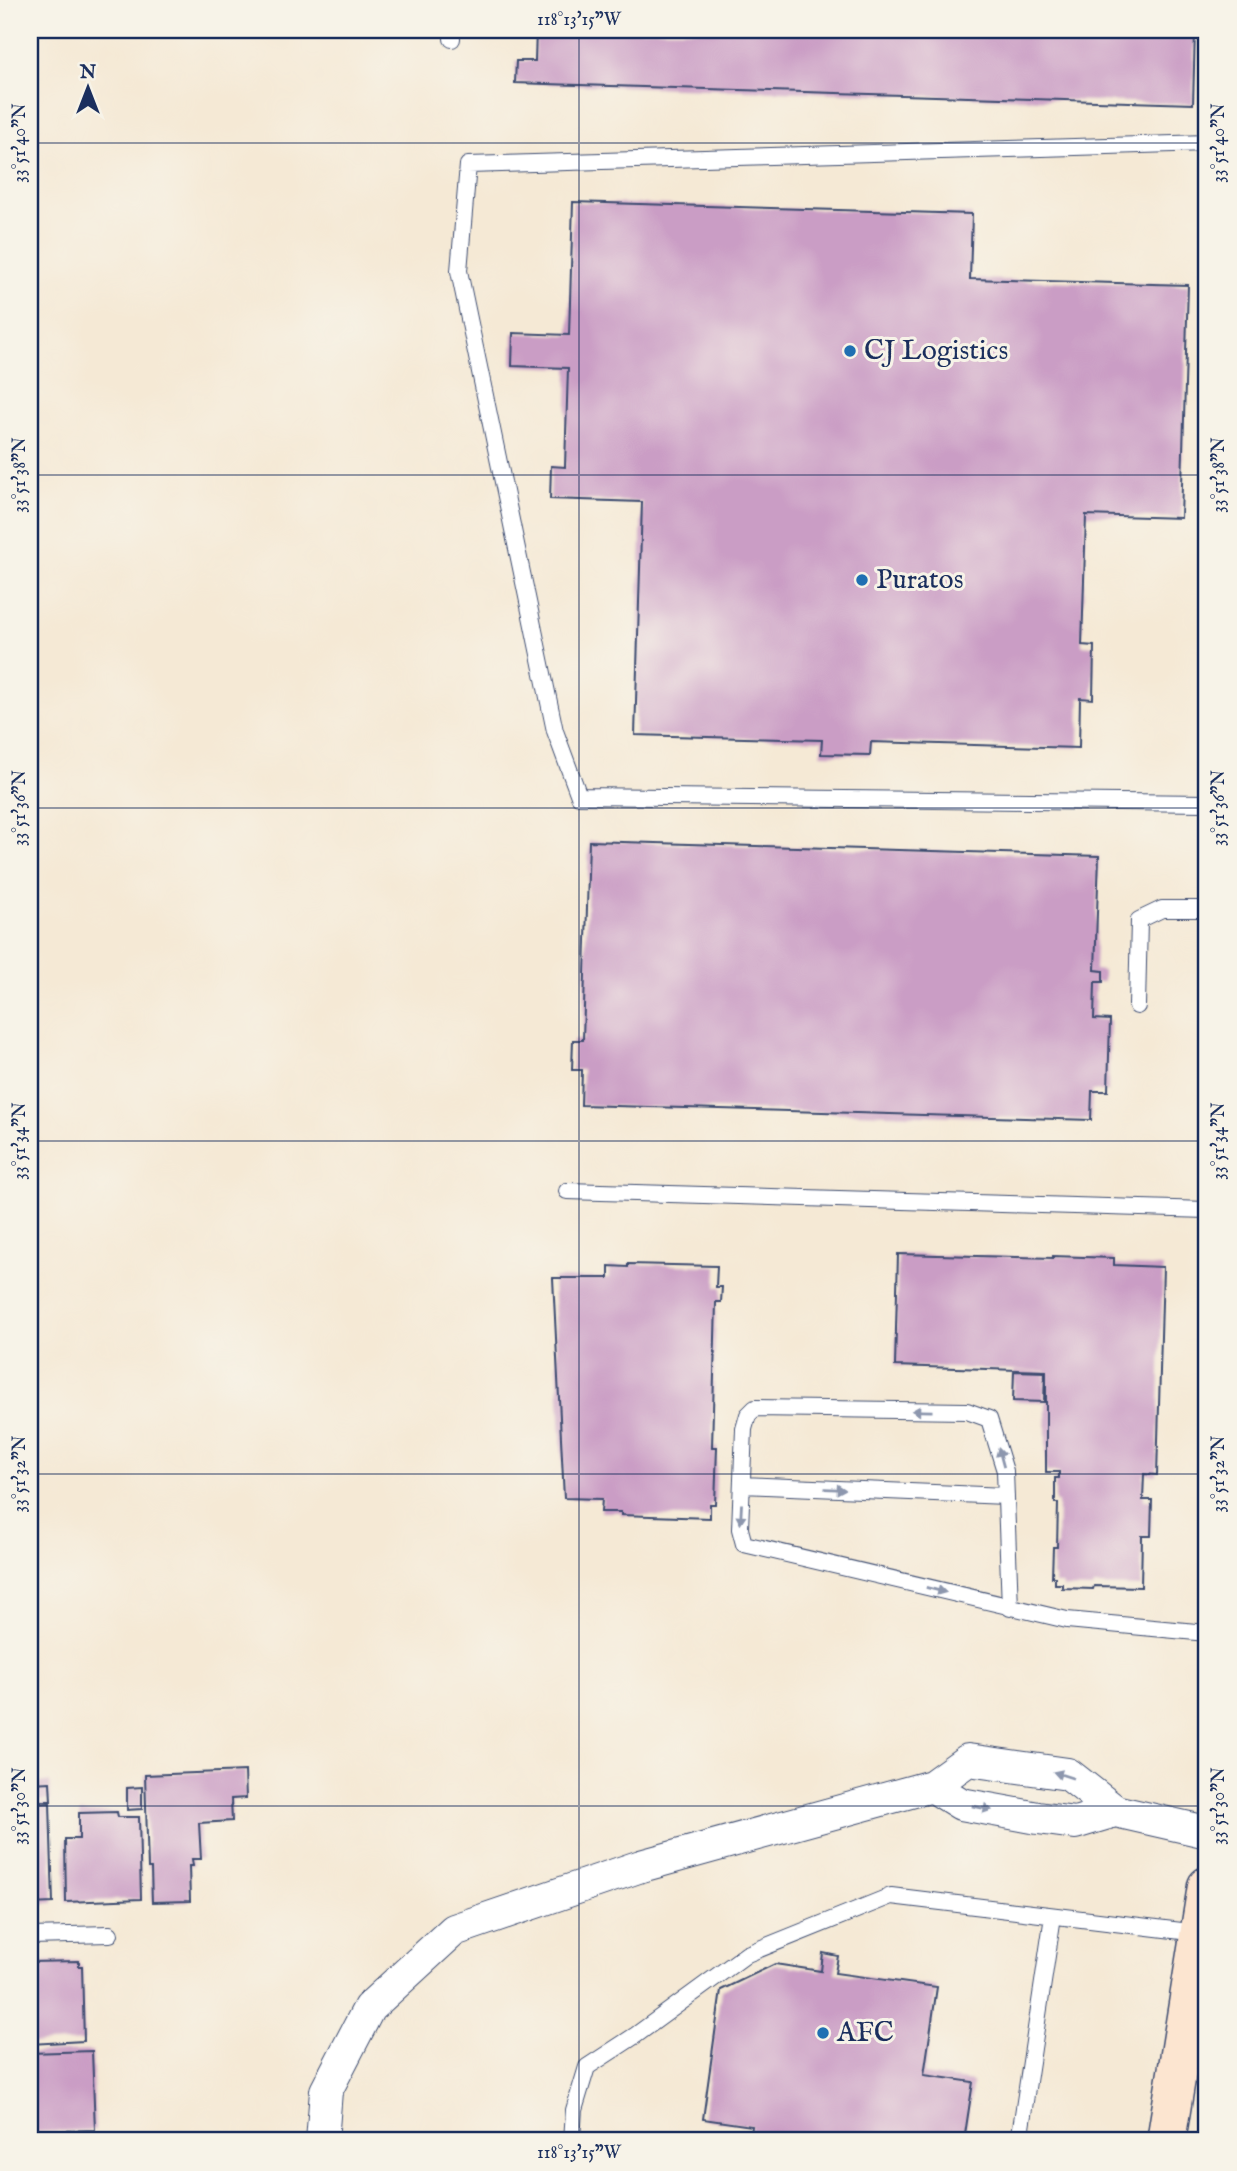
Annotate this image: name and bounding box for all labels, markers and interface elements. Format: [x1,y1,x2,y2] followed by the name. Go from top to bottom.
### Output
[537,9,622,32] text: 118°13'15"W
[52,52,122,122] north arrow
[79,61,97,85] text: N
[9,103,32,183] text: 33°51'40"N
[1208,103,1231,183] text: 33°51'40"N
[864,334,1008,369] place label: CJ Logistics
[842,343,858,359] marker: CJ Logistics
[9,437,32,513] text: 33°51'38"N
[1208,437,1231,513] text: 33°51'38"N
[876,563,964,598] place label: Puratos
[854,572,870,588] marker: Puratos
[9,769,32,846] text: 33°51'36"N
[1208,769,1231,846] text: 33°51'36"N
[9,1102,32,1180] text: 33°51'34"N
[1208,1102,1231,1180] text: 33°51'34"N
[911,1405,933,1416] one-way arrow
[9,1435,32,1513] text: 33°51'32"N
[1208,1435,1231,1513] text: 33°51'32"N
[995,1446,1006,1468] one-way arrow
[824,1483,846,1494] one-way arrow
[735,1504,746,1526] one-way arrow
[925,1585,947,1596] one-way arrow
[9,1767,32,1845] text: 33°51'30"N
[1208,1767,1231,1845] text: 33°51'30"N
[1052,1770,1073,1780] one-way arrow
[971,1803,993,1814] one-way arrow
[836,2016,894,2051] place label: AFC
[815,2025,831,2041] marker: AFC
[537,2142,622,2165] text: 118°13'15"W

